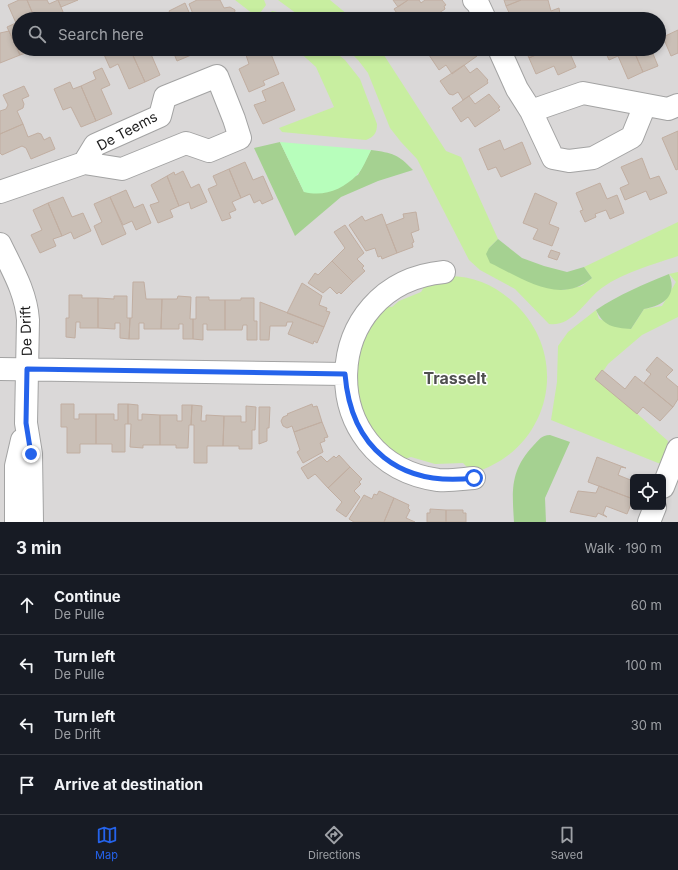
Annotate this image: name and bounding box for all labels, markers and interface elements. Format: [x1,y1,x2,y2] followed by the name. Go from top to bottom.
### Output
[12,12,666,56] search box
[26,23,48,45] icon: search
[58,25,144,44] text: Search here
[94,108,160,154] street label: De Teems
[16,305,35,357] street label: De Drift
[423,368,487,388] district label: Trasselt
[22,445,40,463] route end
[465,469,483,487] route start
[630,474,666,510] map controls
[630,474,666,510] button: locate
[16,538,62,558] text: 3 min
[585,540,662,556] text: Walk · 190 m
[54,587,121,606] text: Continue
[16,594,38,616] icon: ahead
[631,597,662,613] text: 60 m
[54,606,104,622] text: De Pulle
[54,647,115,666] text: Turn left
[16,654,38,676] icon: left
[625,657,662,673] text: 100 m
[54,666,104,682] text: De Pulle
[54,707,115,726] text: Turn left
[16,714,38,736] icon: left
[631,717,662,733] text: 30 m
[54,726,101,742] text: De Drift
[16,774,38,796] icon: arrive
[54,775,203,794] text: Arrive at destination
[95,824,118,862] tab: Map
[308,824,361,862] tab: Directions
[551,824,583,862] tab: Saved

